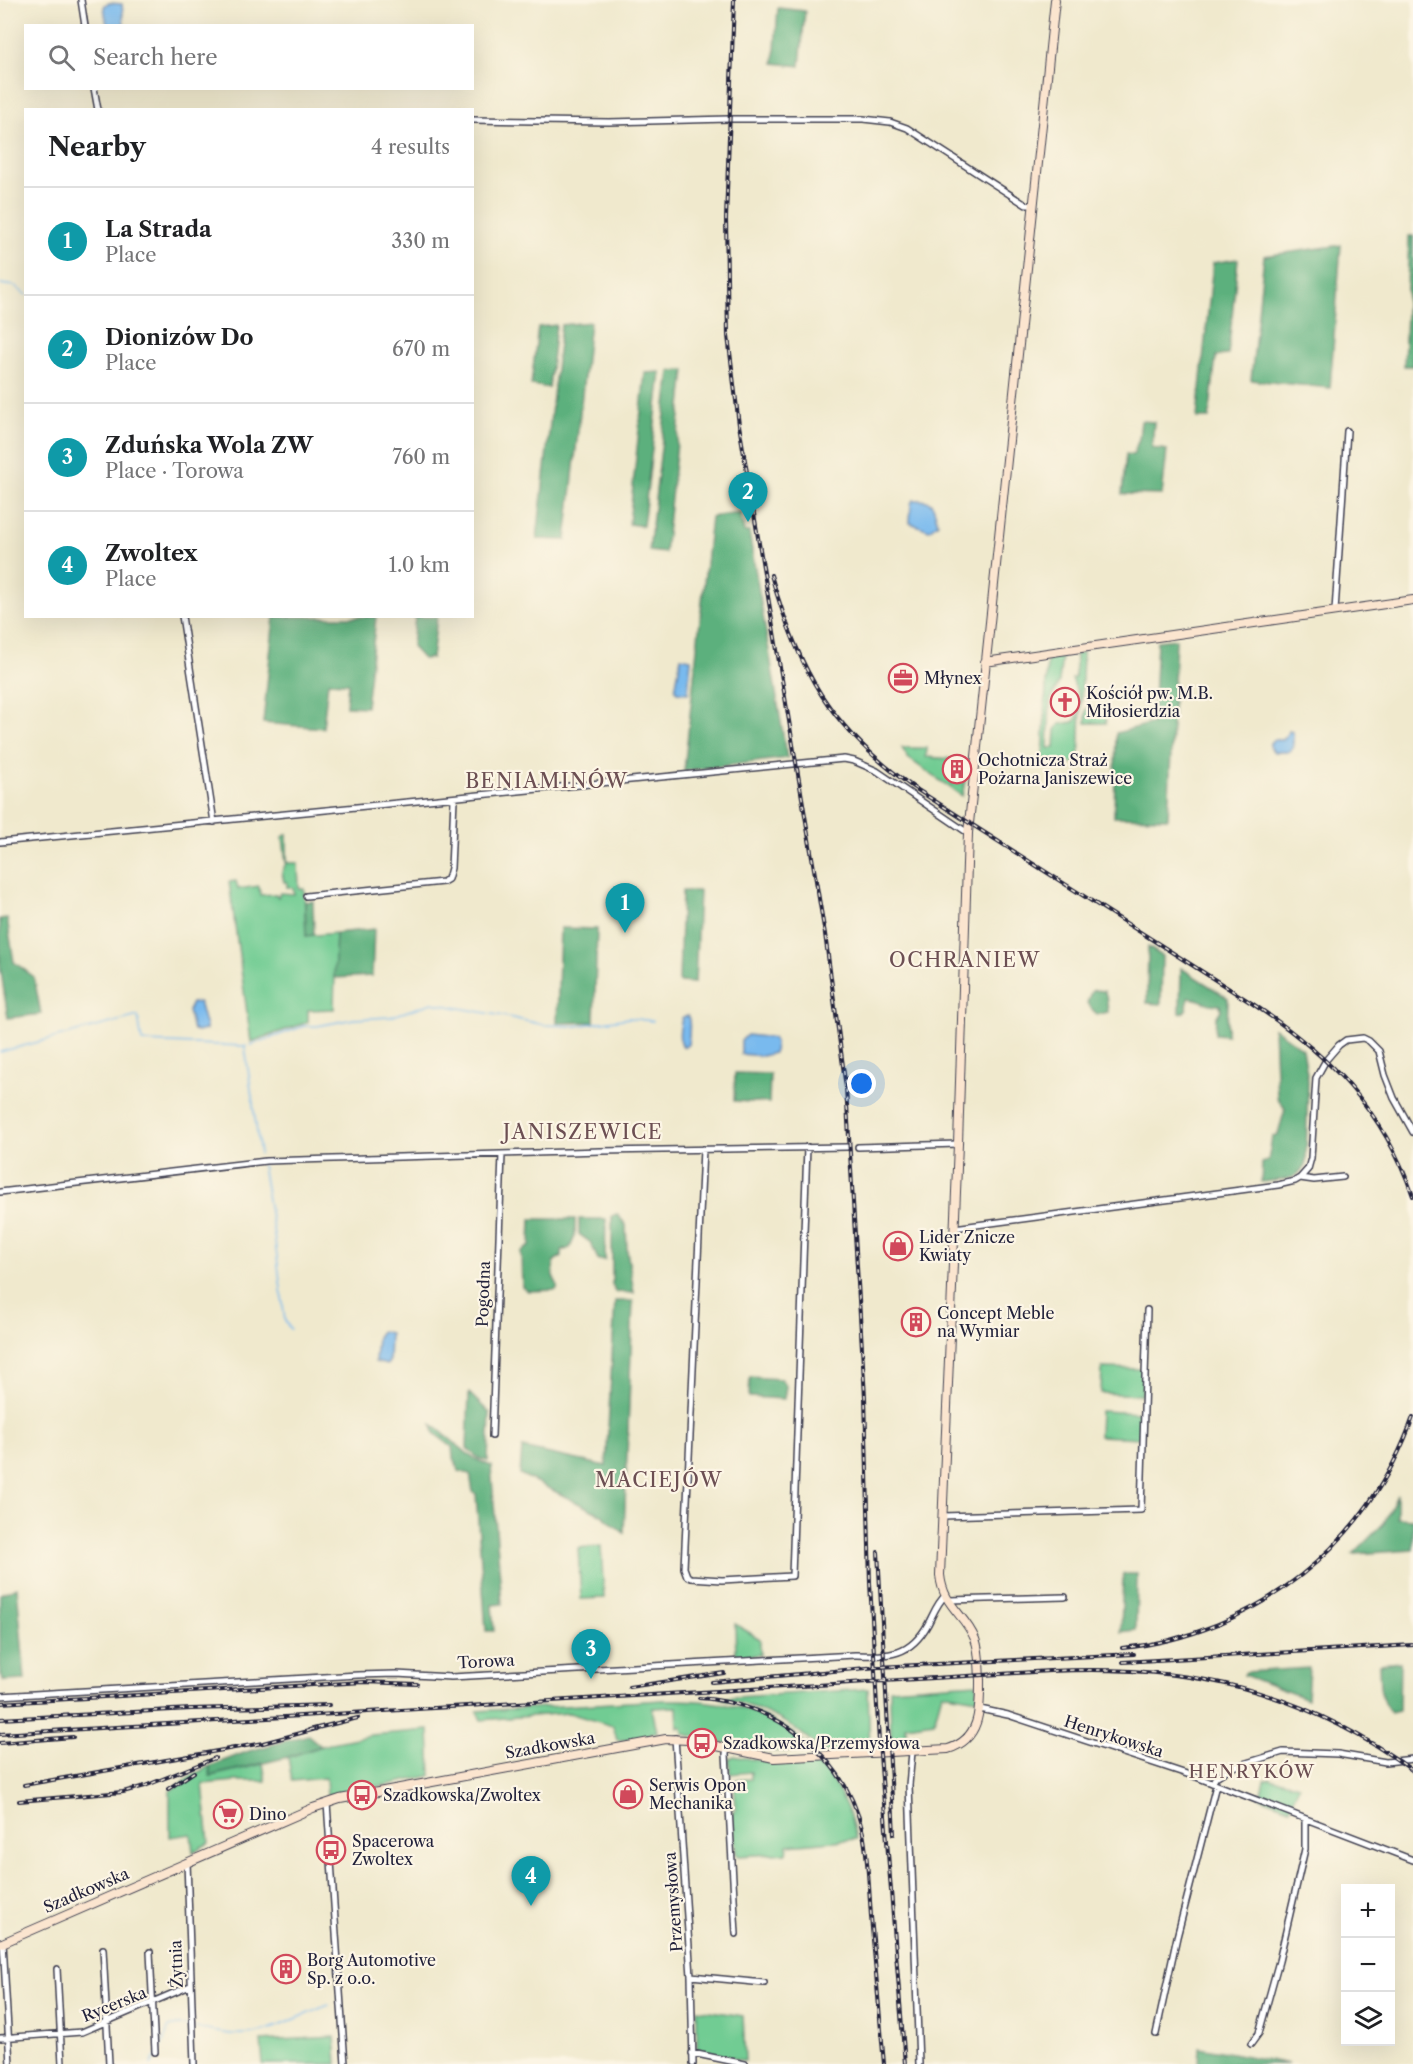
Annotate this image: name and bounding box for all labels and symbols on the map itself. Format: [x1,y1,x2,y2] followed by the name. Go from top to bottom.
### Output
[728,472,768,522] pin: 2
[887,662,919,694] office icon: Młynex
[924,668,982,688] place label: Młynex
[1086,683,1213,721] place label: Kościół pw. M.B. Miłosierdzia
[1049,686,1081,718] church icon: Kościół pw. M.B. Miłosierdzia
[978,750,1132,788] place label: Ochotnicza Straż Pożarna Janiszewice
[941,753,973,785] building icon: Ochotnicza Straż Pożarna Janiszewice
[465,768,629,793] district label: BENIAMINÓW
[606,884,644,933] pin: 1
[889,948,1041,972] district label: OCHRANIEW
[847,1069,876,1098] your location
[500,1120,663,1144] district label: JANISZEWICE
[919,1227,1015,1265] place label: Lider Znicze Kwiaty
[882,1230,914,1262] shop icon: Lider Znicze Kwiaty
[472,1260,494,1328] street label: Pogodna
[937,1303,1054,1341] place label: Concept Meble na Wymiar
[900,1306,932,1338] building icon: Concept Meble na Wymiar
[595,1467,723,1492] district label: MACIEJÓW
[572,1630,610,1679] pin: 3
[457,1649,516,1672] street label: Torowa
[1062,1711,1167,1762] street label: Henrykowska
[503,1727,597,1763] street label: Szadkowska
[686,1727,718,1759] bus stop icon: Szadkowska/Przemysłowa
[723,1733,920,1753] place label: Szadkowska/Przemysłowa
[1188,1760,1316,1783] district label: HENRYKÓW
[649,1775,747,1813] place label: Serwis Opon Mechanika
[612,1778,644,1810] shop icon: Serwis Opon Mechanika
[346,1779,378,1811] bus stop icon: Szadkowska/Zwoltex
[383,1785,542,1805] place label: Szadkowska/Zwoltex
[212,1798,244,1830] supermarket icon: Dino
[249,1804,287,1824] place label: Dino
[352,1831,435,1869] place label: Spacerowa Zwoltex
[315,1834,347,1866] bus stop icon: Spacerowa Zwoltex
[659,1851,686,1953] street label: Przemysłowa
[512,1856,550,1906] pin: 4
[40,1863,132,1917] street label: Szadkowska
[165,1939,187,1988] street label: Żytnia
[307,1950,436,1988] place label: Borg Automotive Sp. z o.o.
[270,1953,302,1985] building icon: Borg Automotive Sp. z o.o.
[79,1982,150,2026] street label: Rycerska

